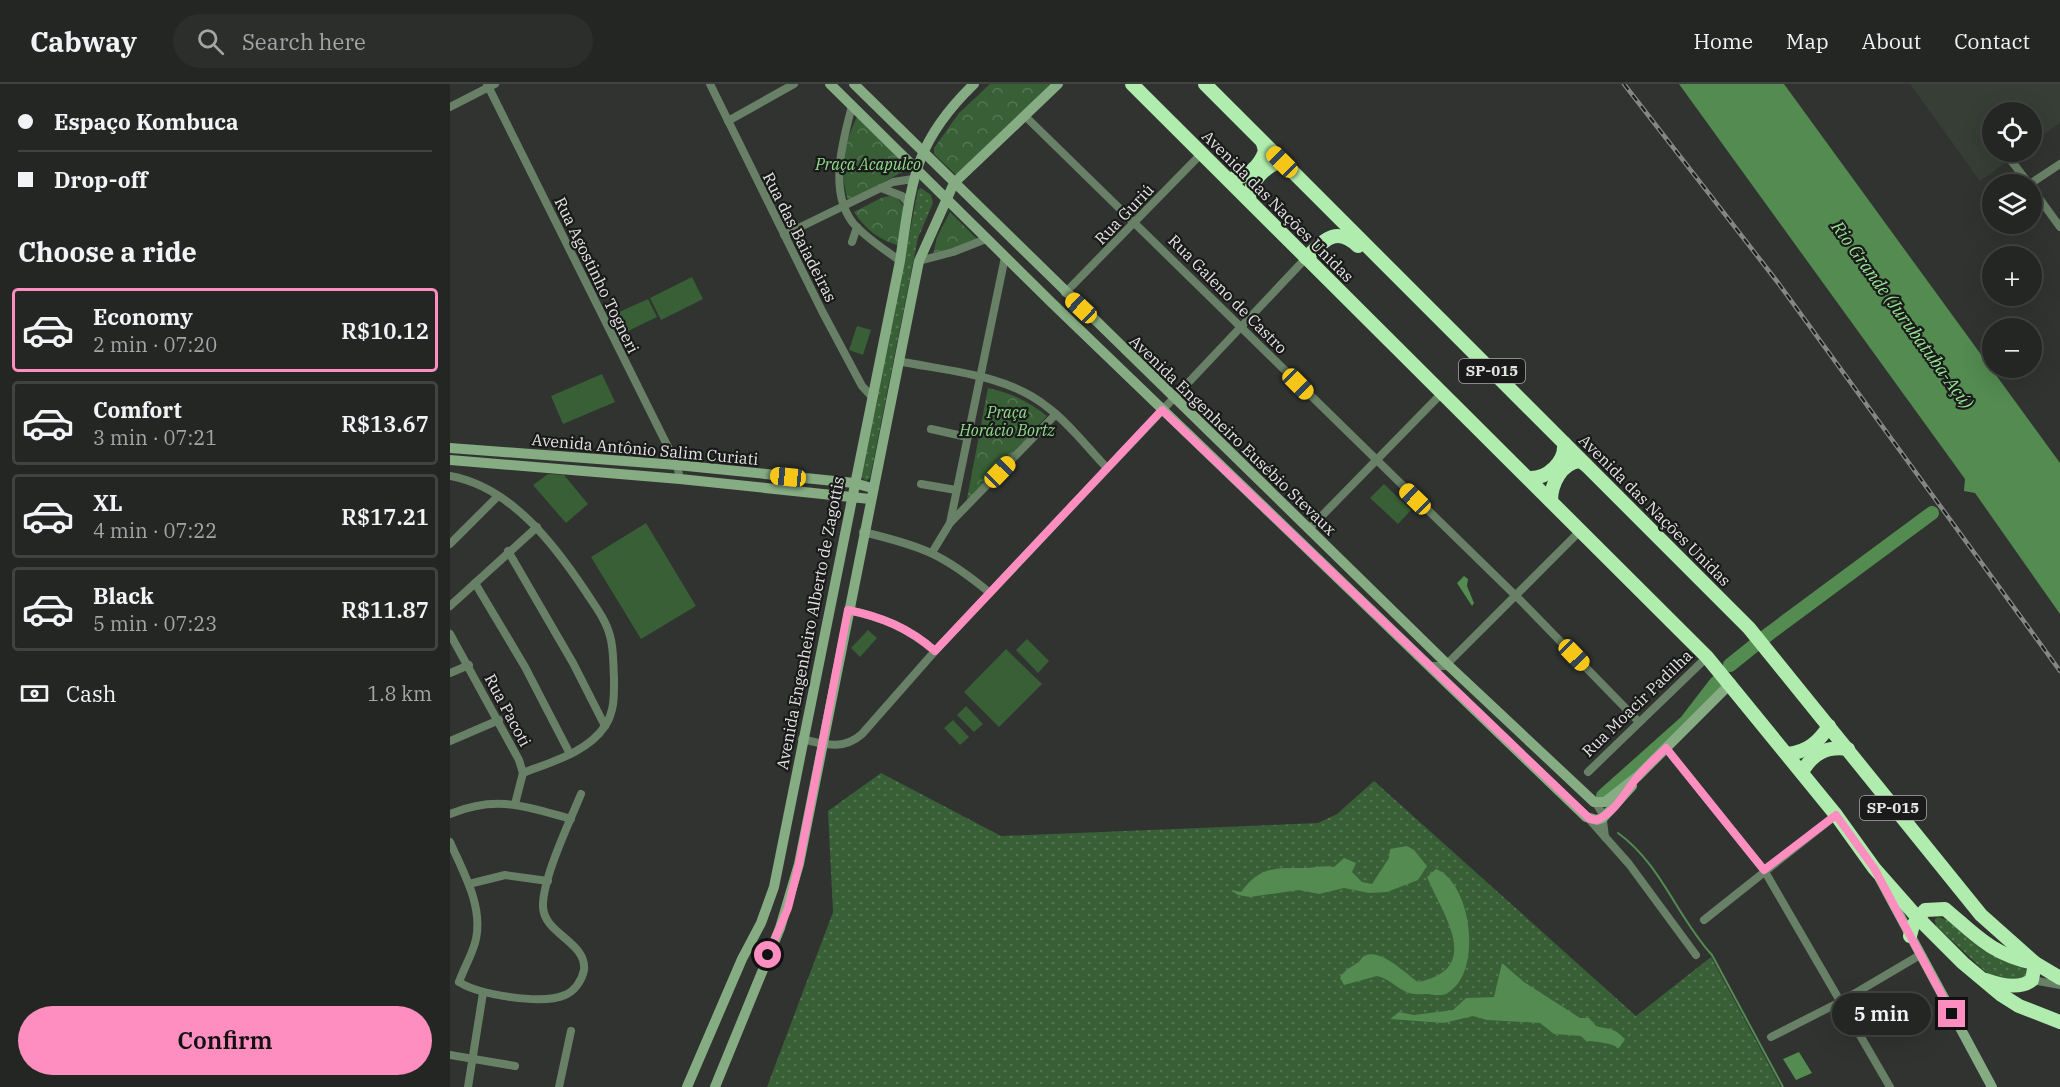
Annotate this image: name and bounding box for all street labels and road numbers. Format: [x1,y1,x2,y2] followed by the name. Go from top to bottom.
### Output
[1198,126,1358,286] street label: Avenida das Nações Unidas
[759,169,841,305] street label: Rua das Baiadeiras
[1090,179,1158,248] street label: Rua Guriú
[550,194,644,356] street label: Rua Agostinho Togneri
[1164,230,1292,358] street label: Rua Galeno de Castro
[1125,331,1341,539] street label: Avenida Engenheiro Eusébio Stevaux
[1459,359,1525,383] road number: SP-015
[531,429,759,469] street label: Avenida Antônio Salim Curiati
[1575,430,1735,590] street label: Avenida das Nações Unidas
[772,475,848,771] street label: Avenida Engenheiro Alberto de Zagottis
[1578,645,1697,761] street label: Rua Moacir Padilha
[481,670,535,750] street label: Rua Pacoti
[1860,796,1926,820] road number: SP-015

